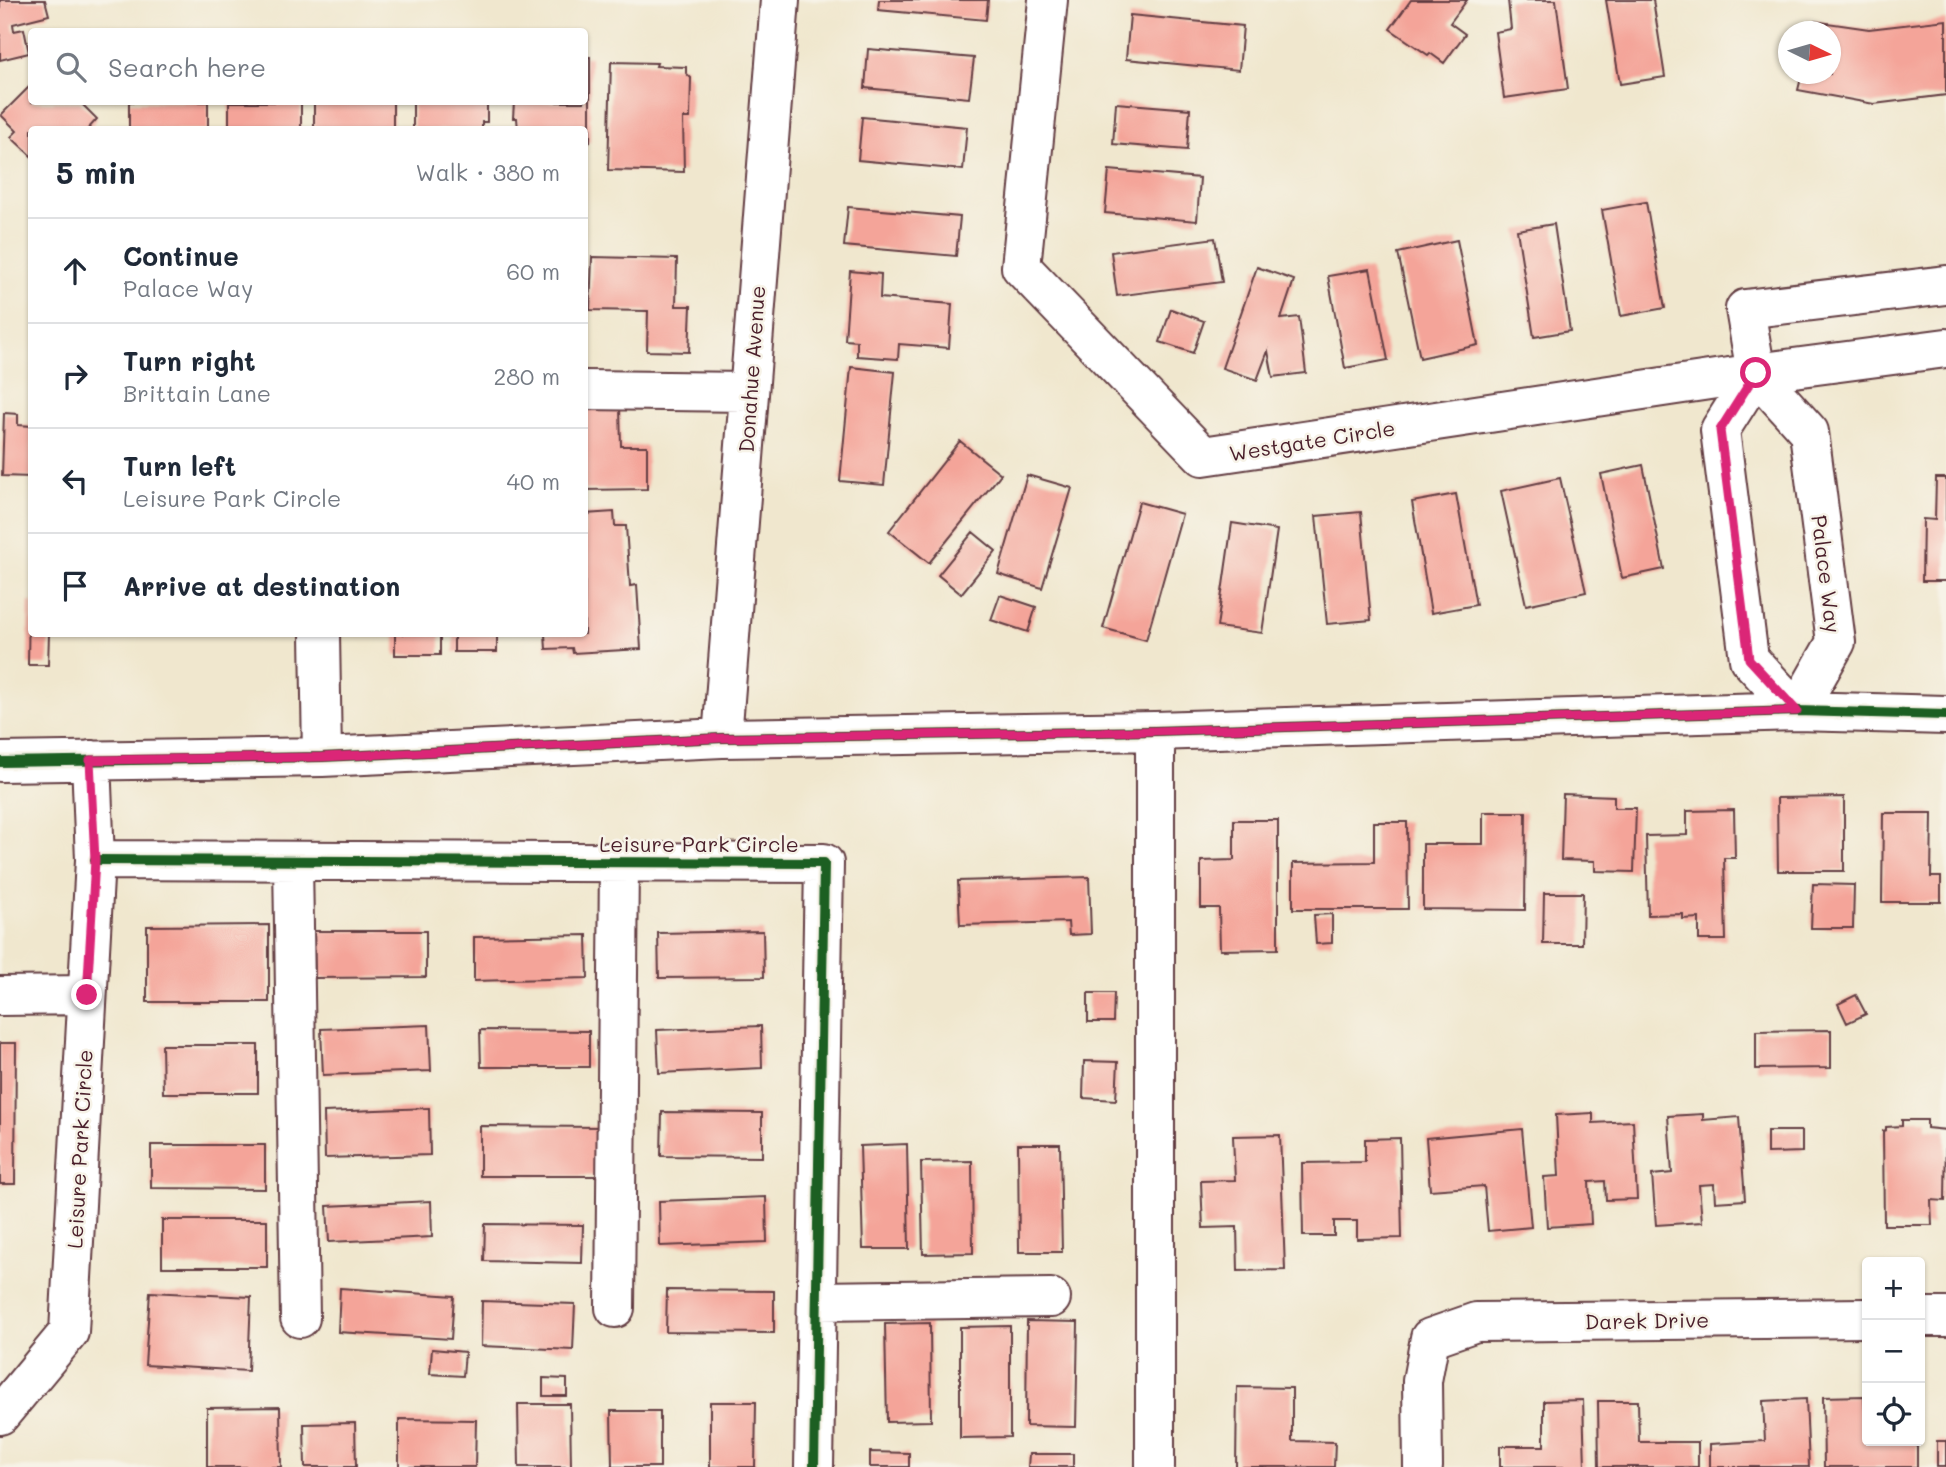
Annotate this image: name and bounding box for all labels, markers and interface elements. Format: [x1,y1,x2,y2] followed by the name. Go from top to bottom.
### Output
[1778,21,1841,84] north arrow
[28,28,588,105] search box
[52,48,90,86] icon: search
[108,50,266,84] text: Search here
[56,152,136,192] text: 5 min
[415,157,560,187] text: Walk · 380 m
[123,239,239,273] text: Continue
[56,252,94,290] icon: ahead
[506,256,560,286] text: 60 m
[123,273,253,303] text: Palace Way
[732,285,770,453] street label: Donahue Avenue
[123,344,256,378] text: Turn right
[56,357,94,395] icon: right
[1740,357,1771,388] route start
[493,361,560,391] text: 280 m
[123,378,271,408] text: Brittain Lane
[1227,414,1397,466] street label: Westgate Circle
[123,449,236,483] text: Turn left
[56,462,94,500] icon: left
[507,466,560,496] text: 40 m
[123,483,341,513] text: Leisure Park Circle
[1806,513,1848,635] street label: Palace Way
[56,567,94,605] icon: arrive
[123,569,400,603] text: Arrive at destination
[599,830,799,857] street label: Leisure Park Circle
[71,979,102,1010] route end
[60,1049,98,1249] street label: Leisure Park Circle
[1862,1257,1925,1446] map controls
[1862,1257,1925,1320] button: +
[1585,1305,1709,1335] street label: Darek Drive
[1862,1320,1925,1383] button: −
[1862,1383,1925,1446] button: locate

